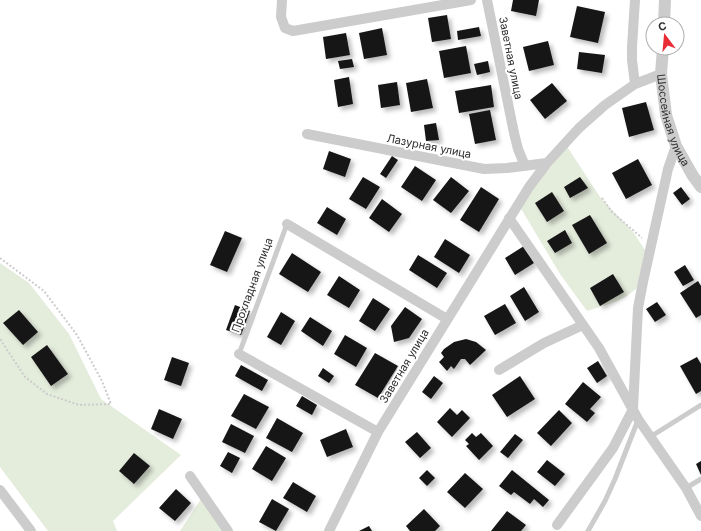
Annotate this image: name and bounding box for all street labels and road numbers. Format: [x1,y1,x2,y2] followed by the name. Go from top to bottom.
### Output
[496,15,526,101] street label: Заветная улица
[654,73,693,169] street label: Шоссейная улица
[386,131,472,161] street label: Лазурная улица
[228,236,276,334] street label: Прохладная улица
[376,326,432,406] street label: Заветная улица

